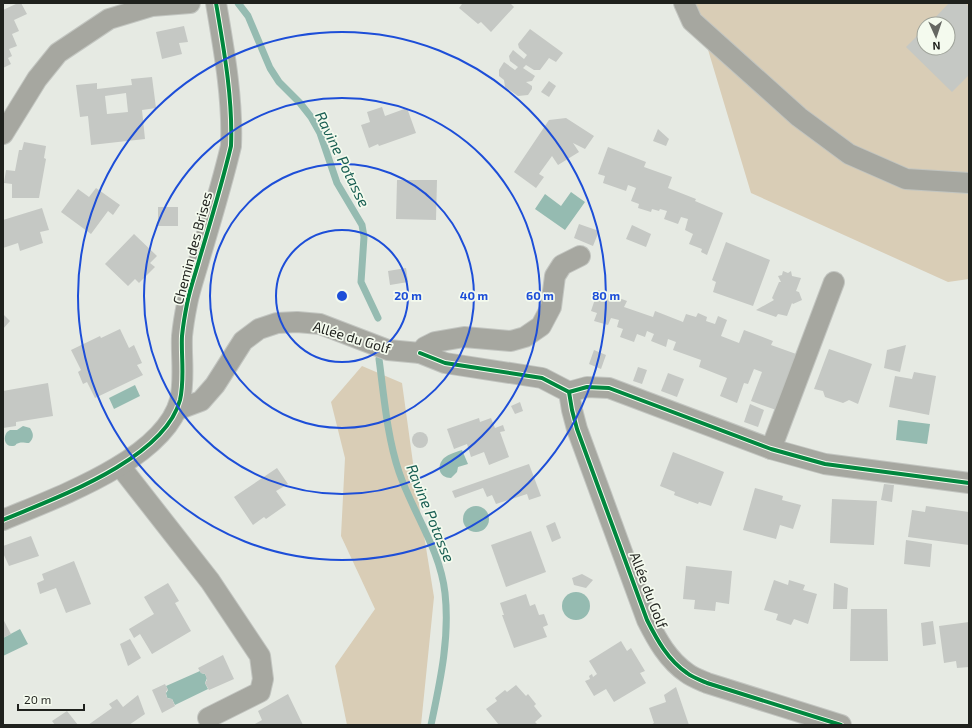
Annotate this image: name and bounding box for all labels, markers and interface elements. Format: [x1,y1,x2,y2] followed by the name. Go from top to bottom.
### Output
[916,16,956,56] north arrow
[932,40,941,53] text: N
[312,108,374,210] water label: Ravine Potasse
[169,190,215,306] street label: Chemin des Brises
[394,288,422,302] text: 20 m
[460,288,488,302] text: 40 m
[526,288,554,302] text: 60 m
[592,288,620,302] text: 80 m
[335,289,349,303] centre of rings
[311,317,394,357] street label: Allée du Golf
[403,461,459,565] water label: Ravine Potasse
[627,549,672,631] street label: Allée du Golf
[18,686,84,712] scale bar
[24,692,51,706] text: 20 m

